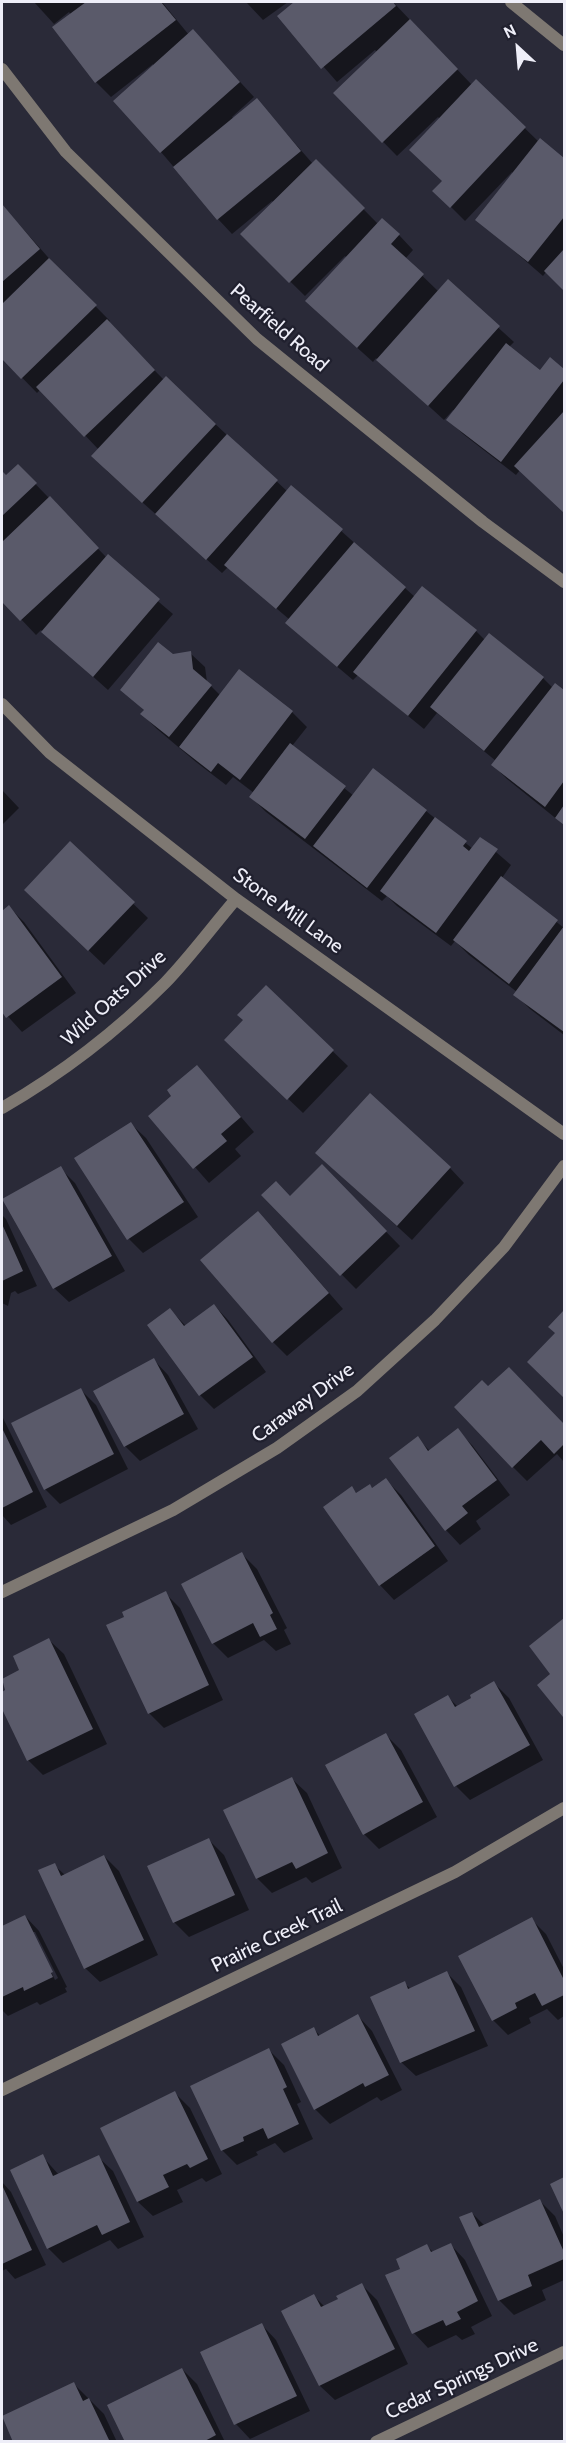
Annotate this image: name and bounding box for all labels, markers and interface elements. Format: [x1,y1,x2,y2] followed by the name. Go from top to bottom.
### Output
[488,18,548,78] north arrow
[501,20,519,42] text: N
[225,279,333,377] street label: Pearfield Road
[228,863,348,959] street label: Stone Mill Lane
[57,945,171,1051] street label: Wild Oats Drive
[247,1358,359,1448] street label: Caraway Drive
[208,1894,346,1978] street label: Prairie Creek Trail
[382,2333,542,2425] street label: Cedar Springs Drive

